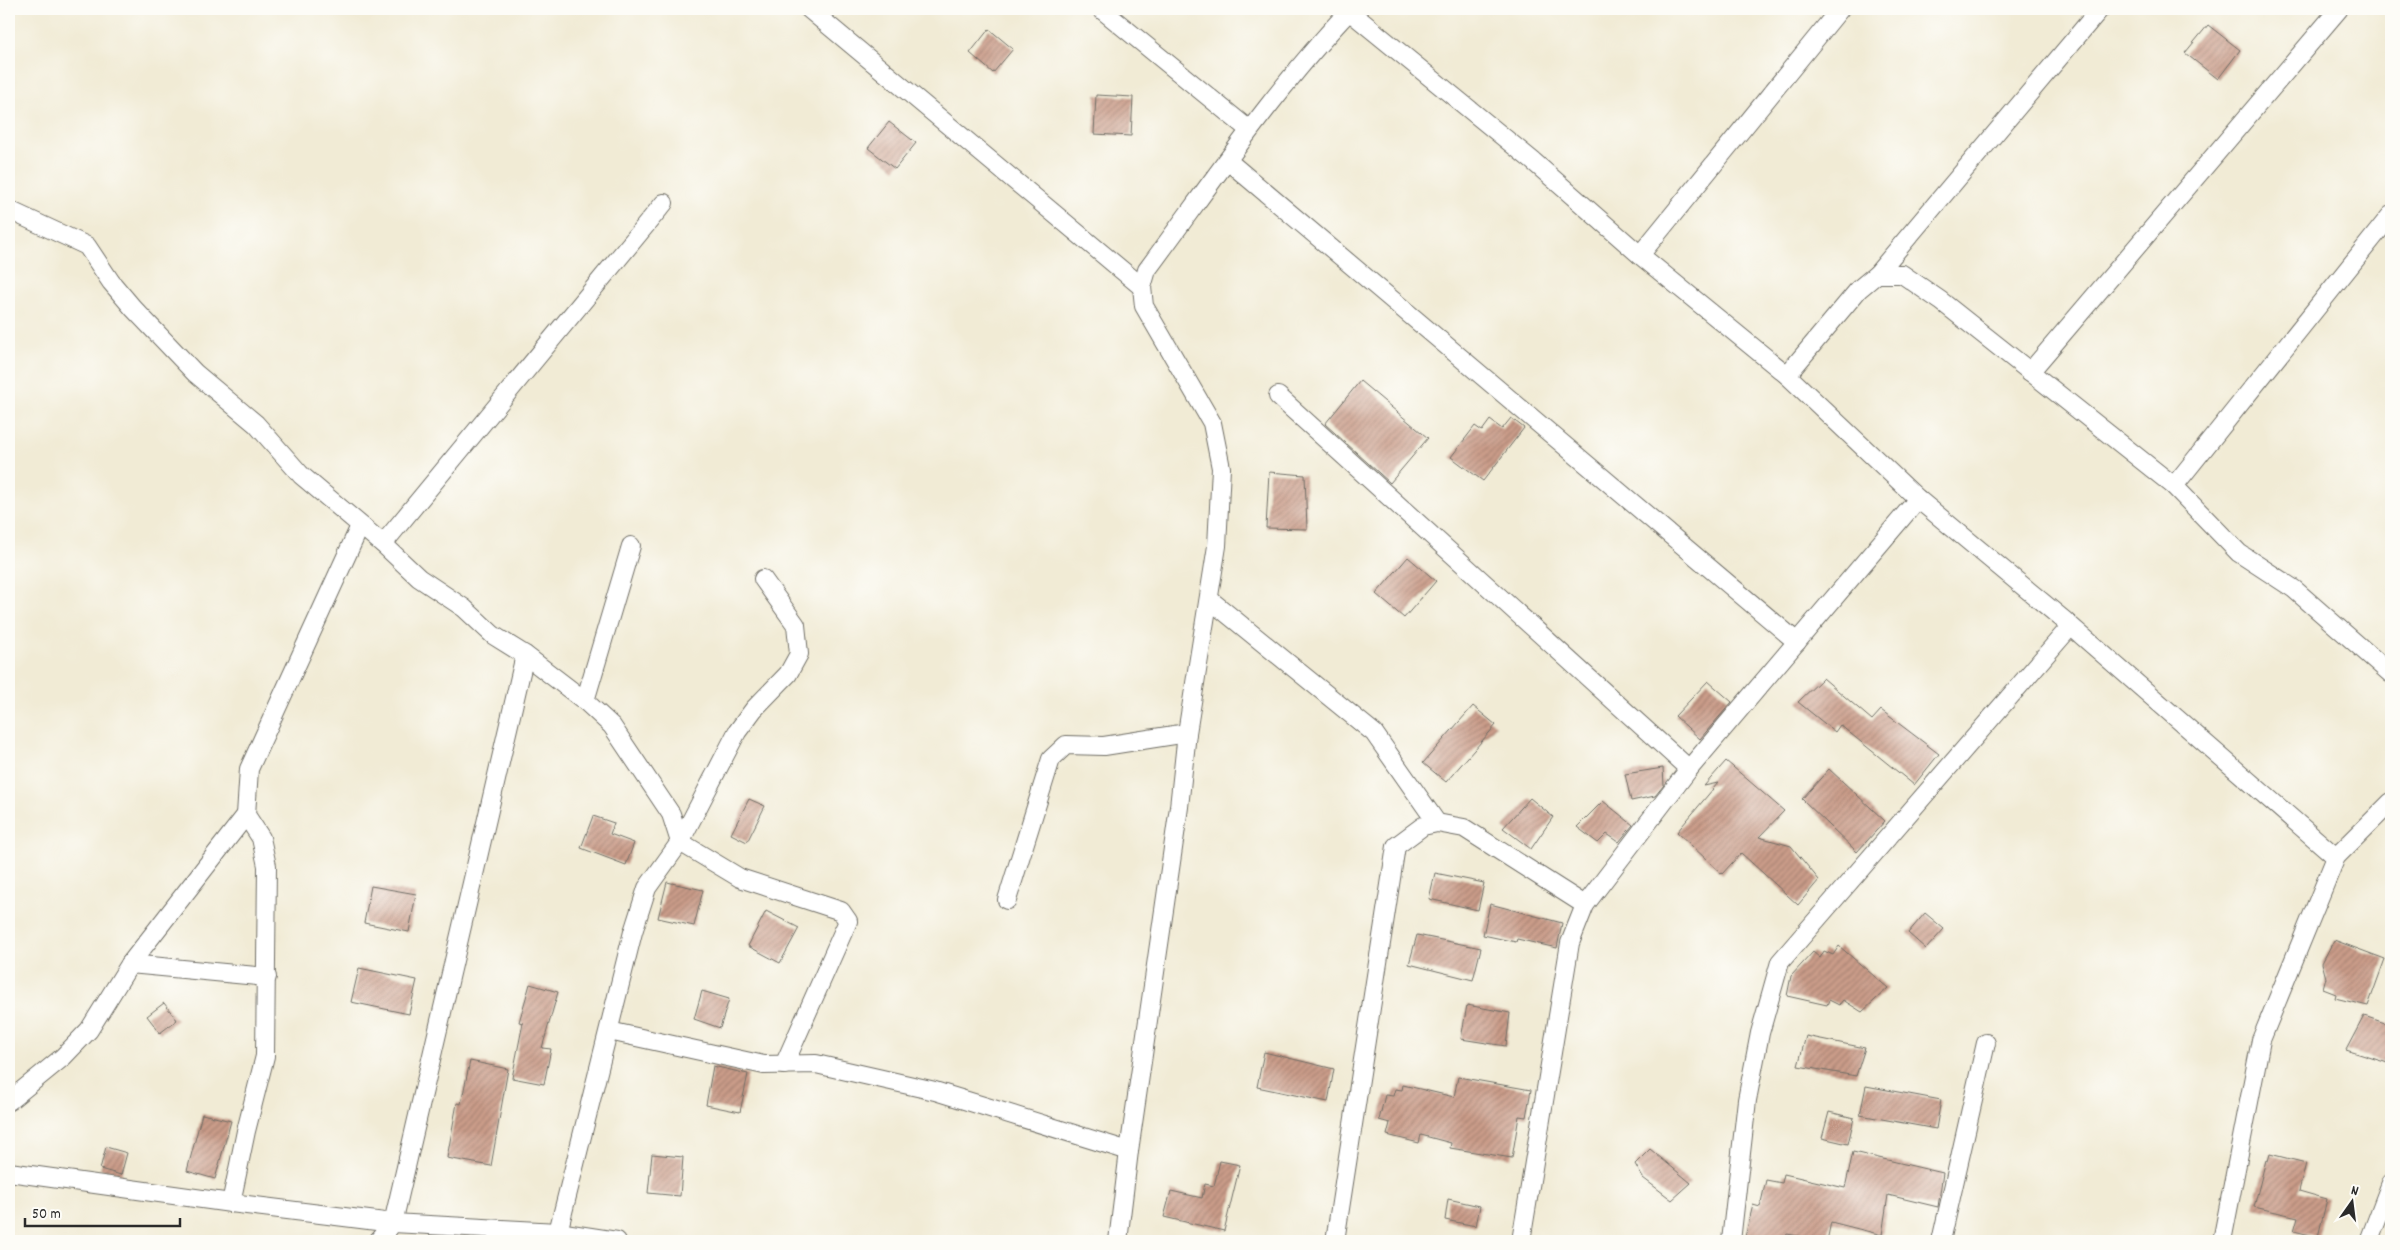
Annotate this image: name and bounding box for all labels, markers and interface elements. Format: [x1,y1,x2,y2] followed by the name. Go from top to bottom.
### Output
[2328,1178,2378,1228] north arrow
[2349,1181,2361,1202] text: N
[25,1195,180,1227] scale bar
[32,1204,61,1226] text: 50 m

